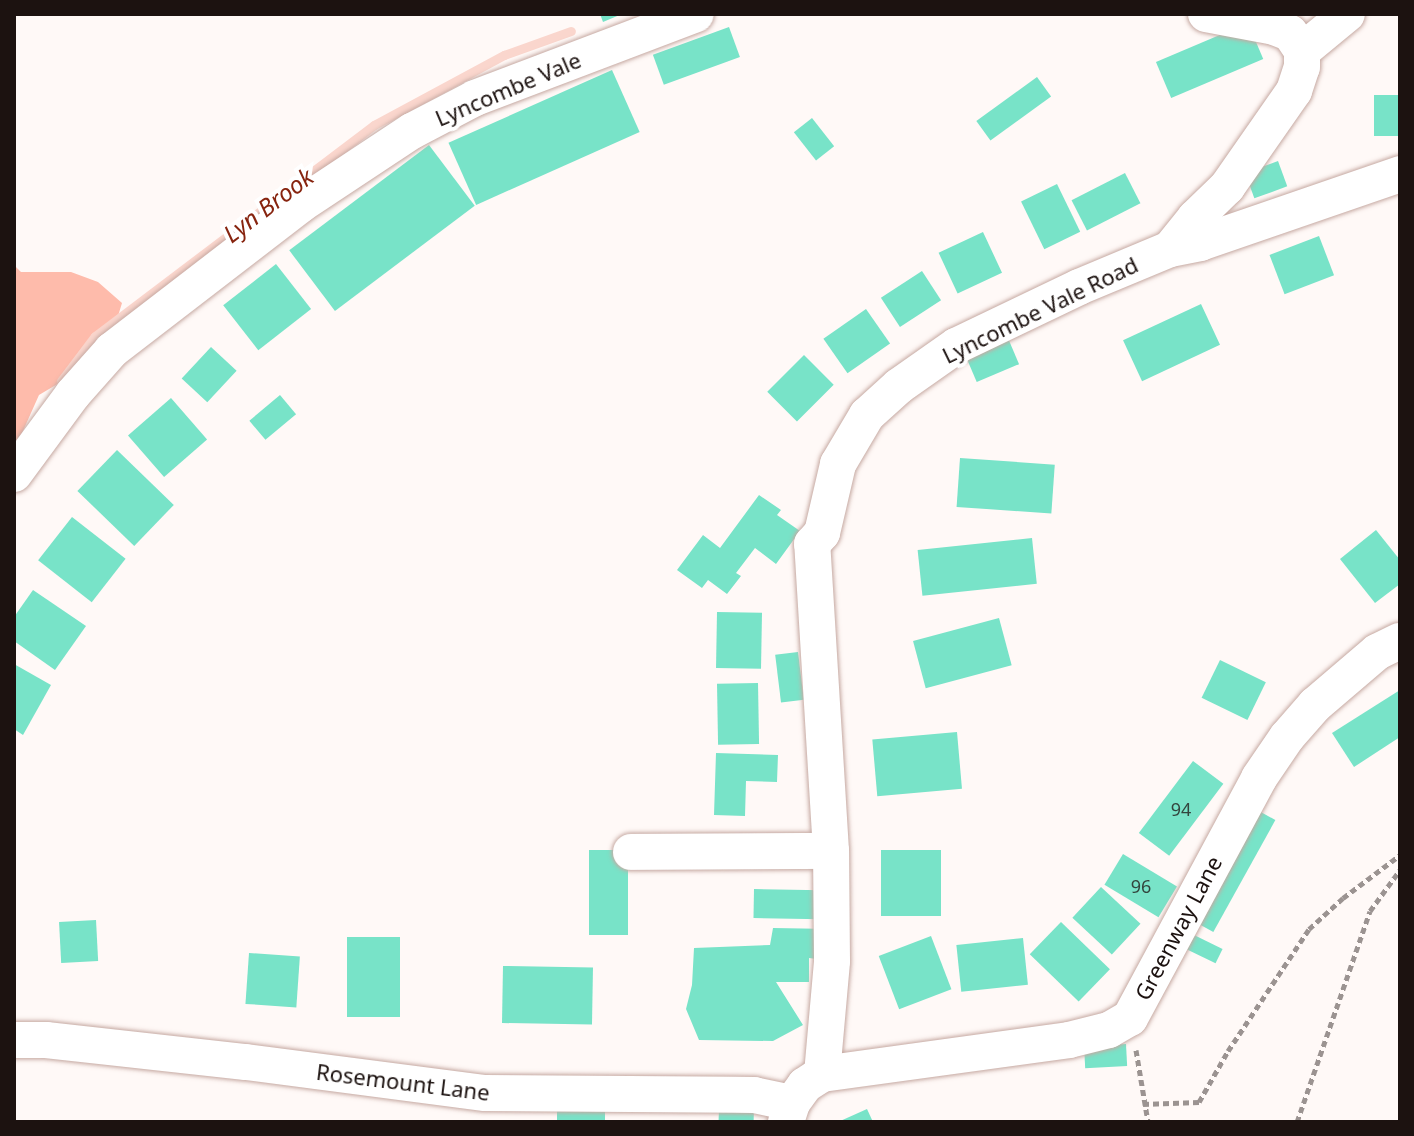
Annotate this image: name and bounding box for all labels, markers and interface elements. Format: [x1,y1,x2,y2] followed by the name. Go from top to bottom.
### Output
[431,46,585,132] street label: Lyncombe Vale
[217,162,319,248] water label: Lyn Brook
[938,251,1142,369] street label: Lyncombe Vale Road
[1171,798,1191,820] house number: 94
[1129,851,1227,1005] street label: Greenway Lane
[1131,875,1151,897] house number: 96
[315,1058,491,1106] street label: Rosemount Lane

